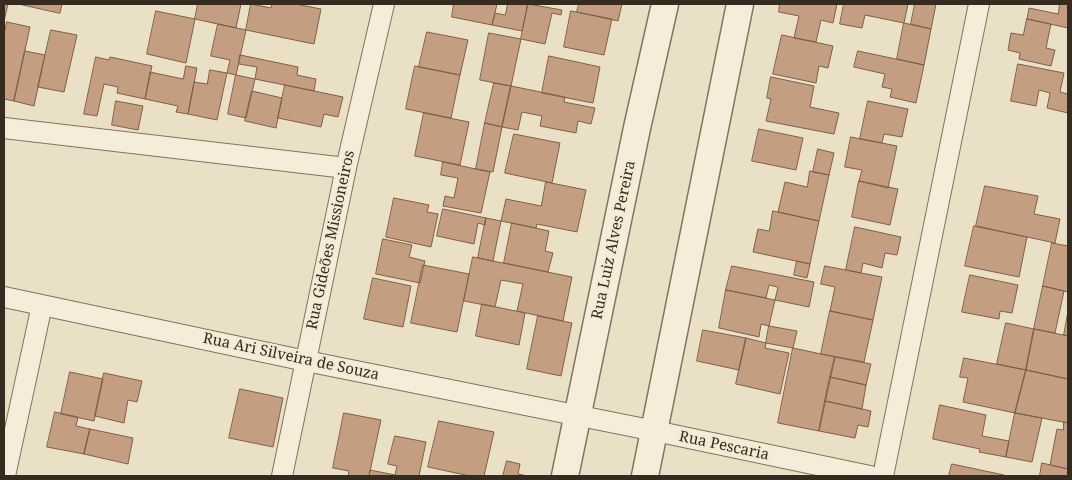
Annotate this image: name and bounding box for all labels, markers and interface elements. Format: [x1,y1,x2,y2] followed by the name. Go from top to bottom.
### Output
[303,149,359,331] street label: Rua Gideões Missioneiros
[588,159,640,321] street label: Rua Luiz Alves Pereira
[201,329,381,385] street label: Rua Ari Silveira de Souza
[677,428,771,464] street label: Rua Pescaria

